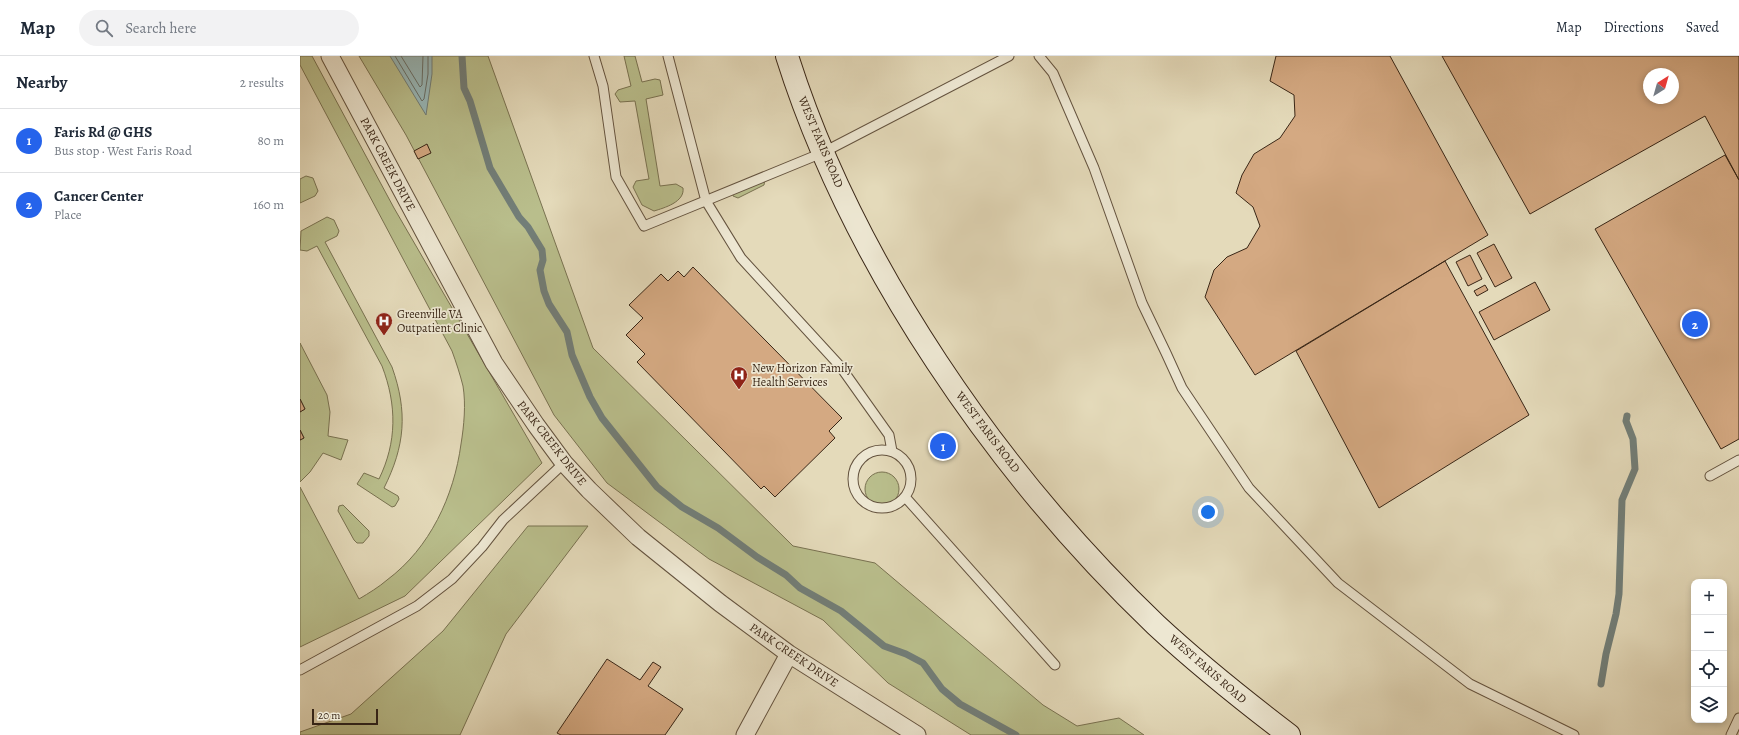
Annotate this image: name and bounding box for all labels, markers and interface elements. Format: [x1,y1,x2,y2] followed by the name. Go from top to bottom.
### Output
[79,10,359,46] search box
[20,15,55,41] text: Map
[93,17,115,39] icon: search
[125,18,197,38] text: Search here
[1556,18,1582,37] text: Map
[1604,18,1664,37] text: Directions
[1686,18,1719,37] text: Saved
[1643,68,1679,104] north arrow
[16,71,67,94] text: Nearby
[240,74,284,91] text: 2 results
[794,93,847,190] street label: WEST FARIS ROAD
[357,114,419,214] street label: PARK CREEK DRIVE
[54,122,152,142] text: Faris Rd @ GHS
[27,132,31,149] text: 1
[257,132,284,149] text: 80 m
[54,142,192,159] text: Bus stop · West Faris Road
[54,186,143,206] text: Cancer Center
[26,196,32,213] text: 2
[253,196,284,213] text: 160 m
[54,206,82,223] text: Place
[397,306,482,336] place label: Greenville VA Outpatient Clinic
[1682,309,1708,339] pin: 2
[374,311,394,336] hospital icon: Greenville VA Outpatient Clinic
[752,360,853,390] place label: New Horizon Family Health Services
[729,365,749,390] hospital icon: New Horizon Family Health Services
[952,387,1024,476] street label: WEST FARIS ROAD
[514,397,590,489] street label: PARK CREEK DRIVE
[930,431,956,461] pin: 1
[1198,502,1218,522] your location
[1691,579,1727,723] map controls
[1691,579,1727,615] button: +
[1691,615,1727,651] button: −
[746,619,842,691] street label: PARK CREEK DRIVE
[1165,630,1250,707] street label: WEST FARIS ROAD
[1691,651,1727,687] button: locate
[1691,687,1727,723] button: layers
[312,707,378,726] scale bar
[318,708,340,723] text: 20 m

